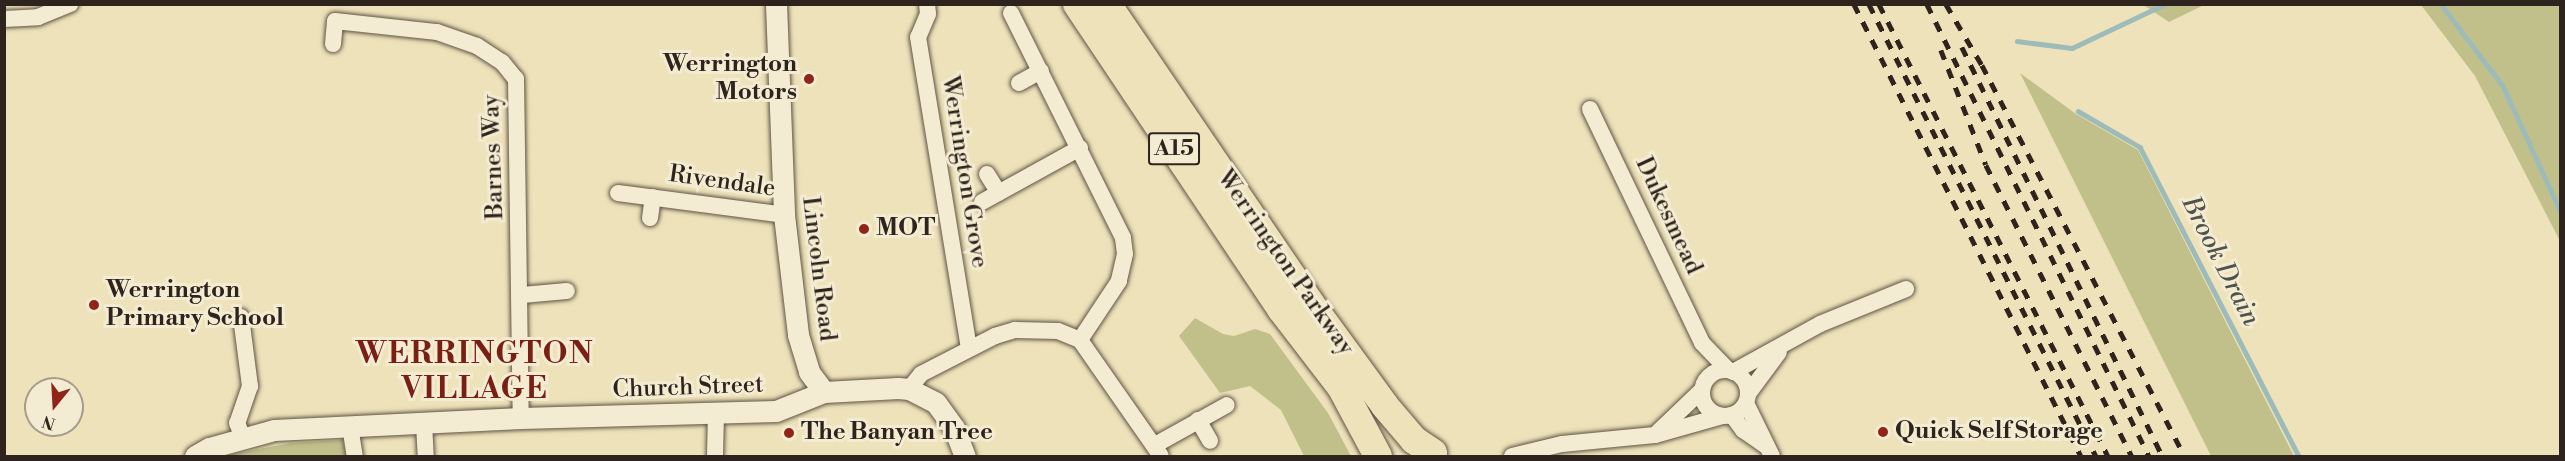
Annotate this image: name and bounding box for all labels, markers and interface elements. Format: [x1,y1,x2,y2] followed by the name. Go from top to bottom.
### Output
[663,51,797,107] place label: Werrington Motors
[802,72,816,86] marker: Werrington Motors
[935,74,993,270] street label: Werrington Grove
[477,94,511,220] street label: Barnes Way
[1147,130,1201,168] road number: A15
[1628,153,1708,279] street label: Dukesmead
[667,160,777,204] street label: Rivendale
[1210,165,1360,361] street label: Werrington Parkway
[2174,191,2266,331] water label: Brook Drain
[795,195,841,343] street label: Lincoln Road
[876,215,935,243] place label: MOT
[857,222,871,236] marker: MOT
[106,277,284,333] place label: Werrington Primary School
[87,298,101,312] marker: Werrington Primary School
[356,336,594,406] district label: WERRINGTON VILLAGE
[612,371,764,405] street label: Church Street
[24,377,84,437] north arrow
[40,411,58,434] text: N
[1895,418,2103,446] place label: Quick Self Storage
[801,419,993,447] place label: The Banyan Tree
[1876,425,1890,439] marker: Quick Self Storage
[782,426,796,440] marker: The Banyan Tree

